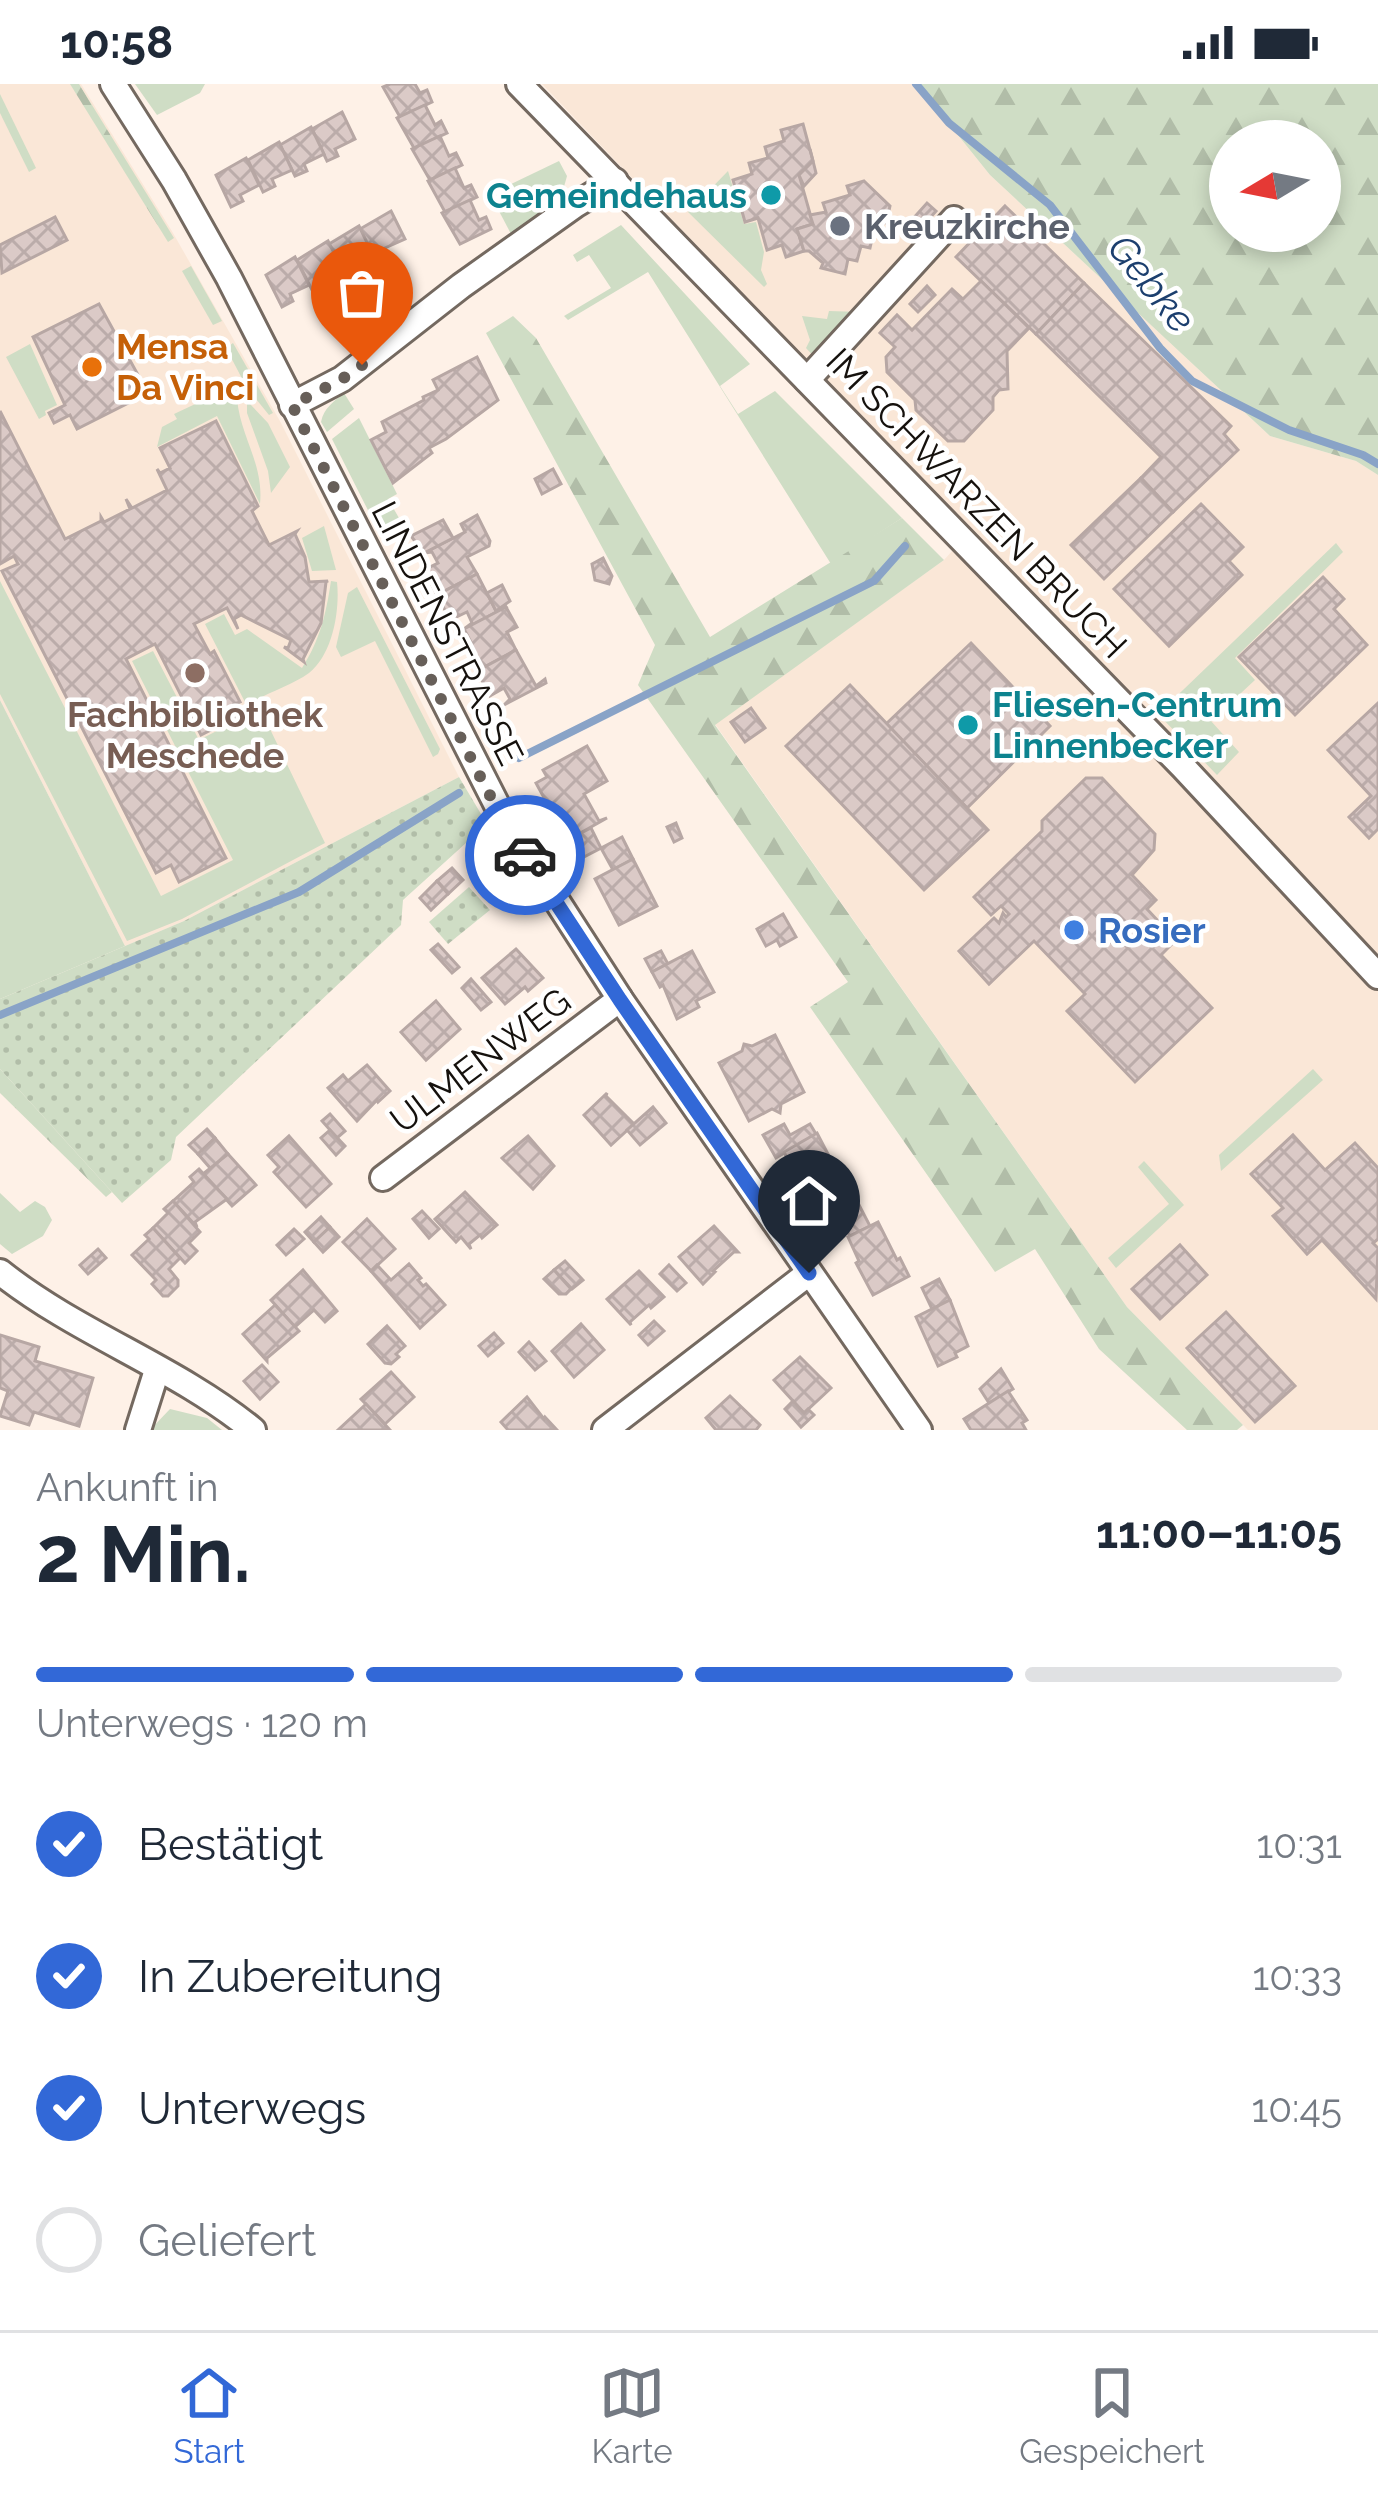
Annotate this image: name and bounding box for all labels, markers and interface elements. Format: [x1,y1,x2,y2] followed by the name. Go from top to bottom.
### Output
[60,16,173,69] text: 10:58
[1209,120,1341,252] north arrow
[1209,120,1341,252] map controls
[486,174,747,216] place label: Gemeindehaus
[758,182,784,208] marker: Gemeindehaus
[864,205,1070,247] place label: Kreuzkirche
[827,213,853,239] marker: Kreuzkirche
[1099,225,1205,341] water label: Gebke
[311,242,413,365] pin
[329,260,395,326] icon: bag
[116,325,254,408] place label: Mensa Da Vinci
[818,340,1136,666] street label: IM SCHWARZEN BRUCH
[79,354,105,380] marker: Mensa Da Vinci
[363,494,533,772] street label: LINDENSTRASSE
[182,660,208,686] marker: Fachbibliothek Meschede
[992,683,1282,766] place label: Fliesen-Centrum Linnenbecker
[67,693,324,776] place label: Fachbibliothek Meschede
[955,712,981,738] marker: Fliesen-Centrum Linnenbecker
[465,795,585,915] courier
[492,822,558,888] icon: car
[1098,909,1206,951] place label: Rosier
[1061,917,1087,943] marker: Rosier
[382,979,578,1141] street label: ULMENWEG
[758,1150,860,1273] pin
[776,1168,842,1234] icon: home
[36,1464,219,1510] text: Ankunft in
[1096,1506,1342,1559] text: 11:00–11:05
[36,1509,251,1600] text: 2 Min.
[36,1700,368,1746] text: Unterwegs · 120 m
[36,1811,102,1877] icon: check
[138,1818,323,1871] text: Bestätigt
[1257,1821,1342,1867] text: 10:31
[36,1943,102,2009] icon: check
[138,1950,443,2003] text: In Zubereitung
[1252,1953,1342,1999] text: 10:33
[36,2075,102,2141] icon: check
[138,2082,366,2135] text: Unterwegs
[1252,2085,1342,2131] text: 10:45
[138,2214,316,2267] text: Geliefert
[173,2360,245,2471] tab: Start
[592,2360,673,2471] tab: Karte
[1019,2360,1205,2471] tab: Gespeichert

